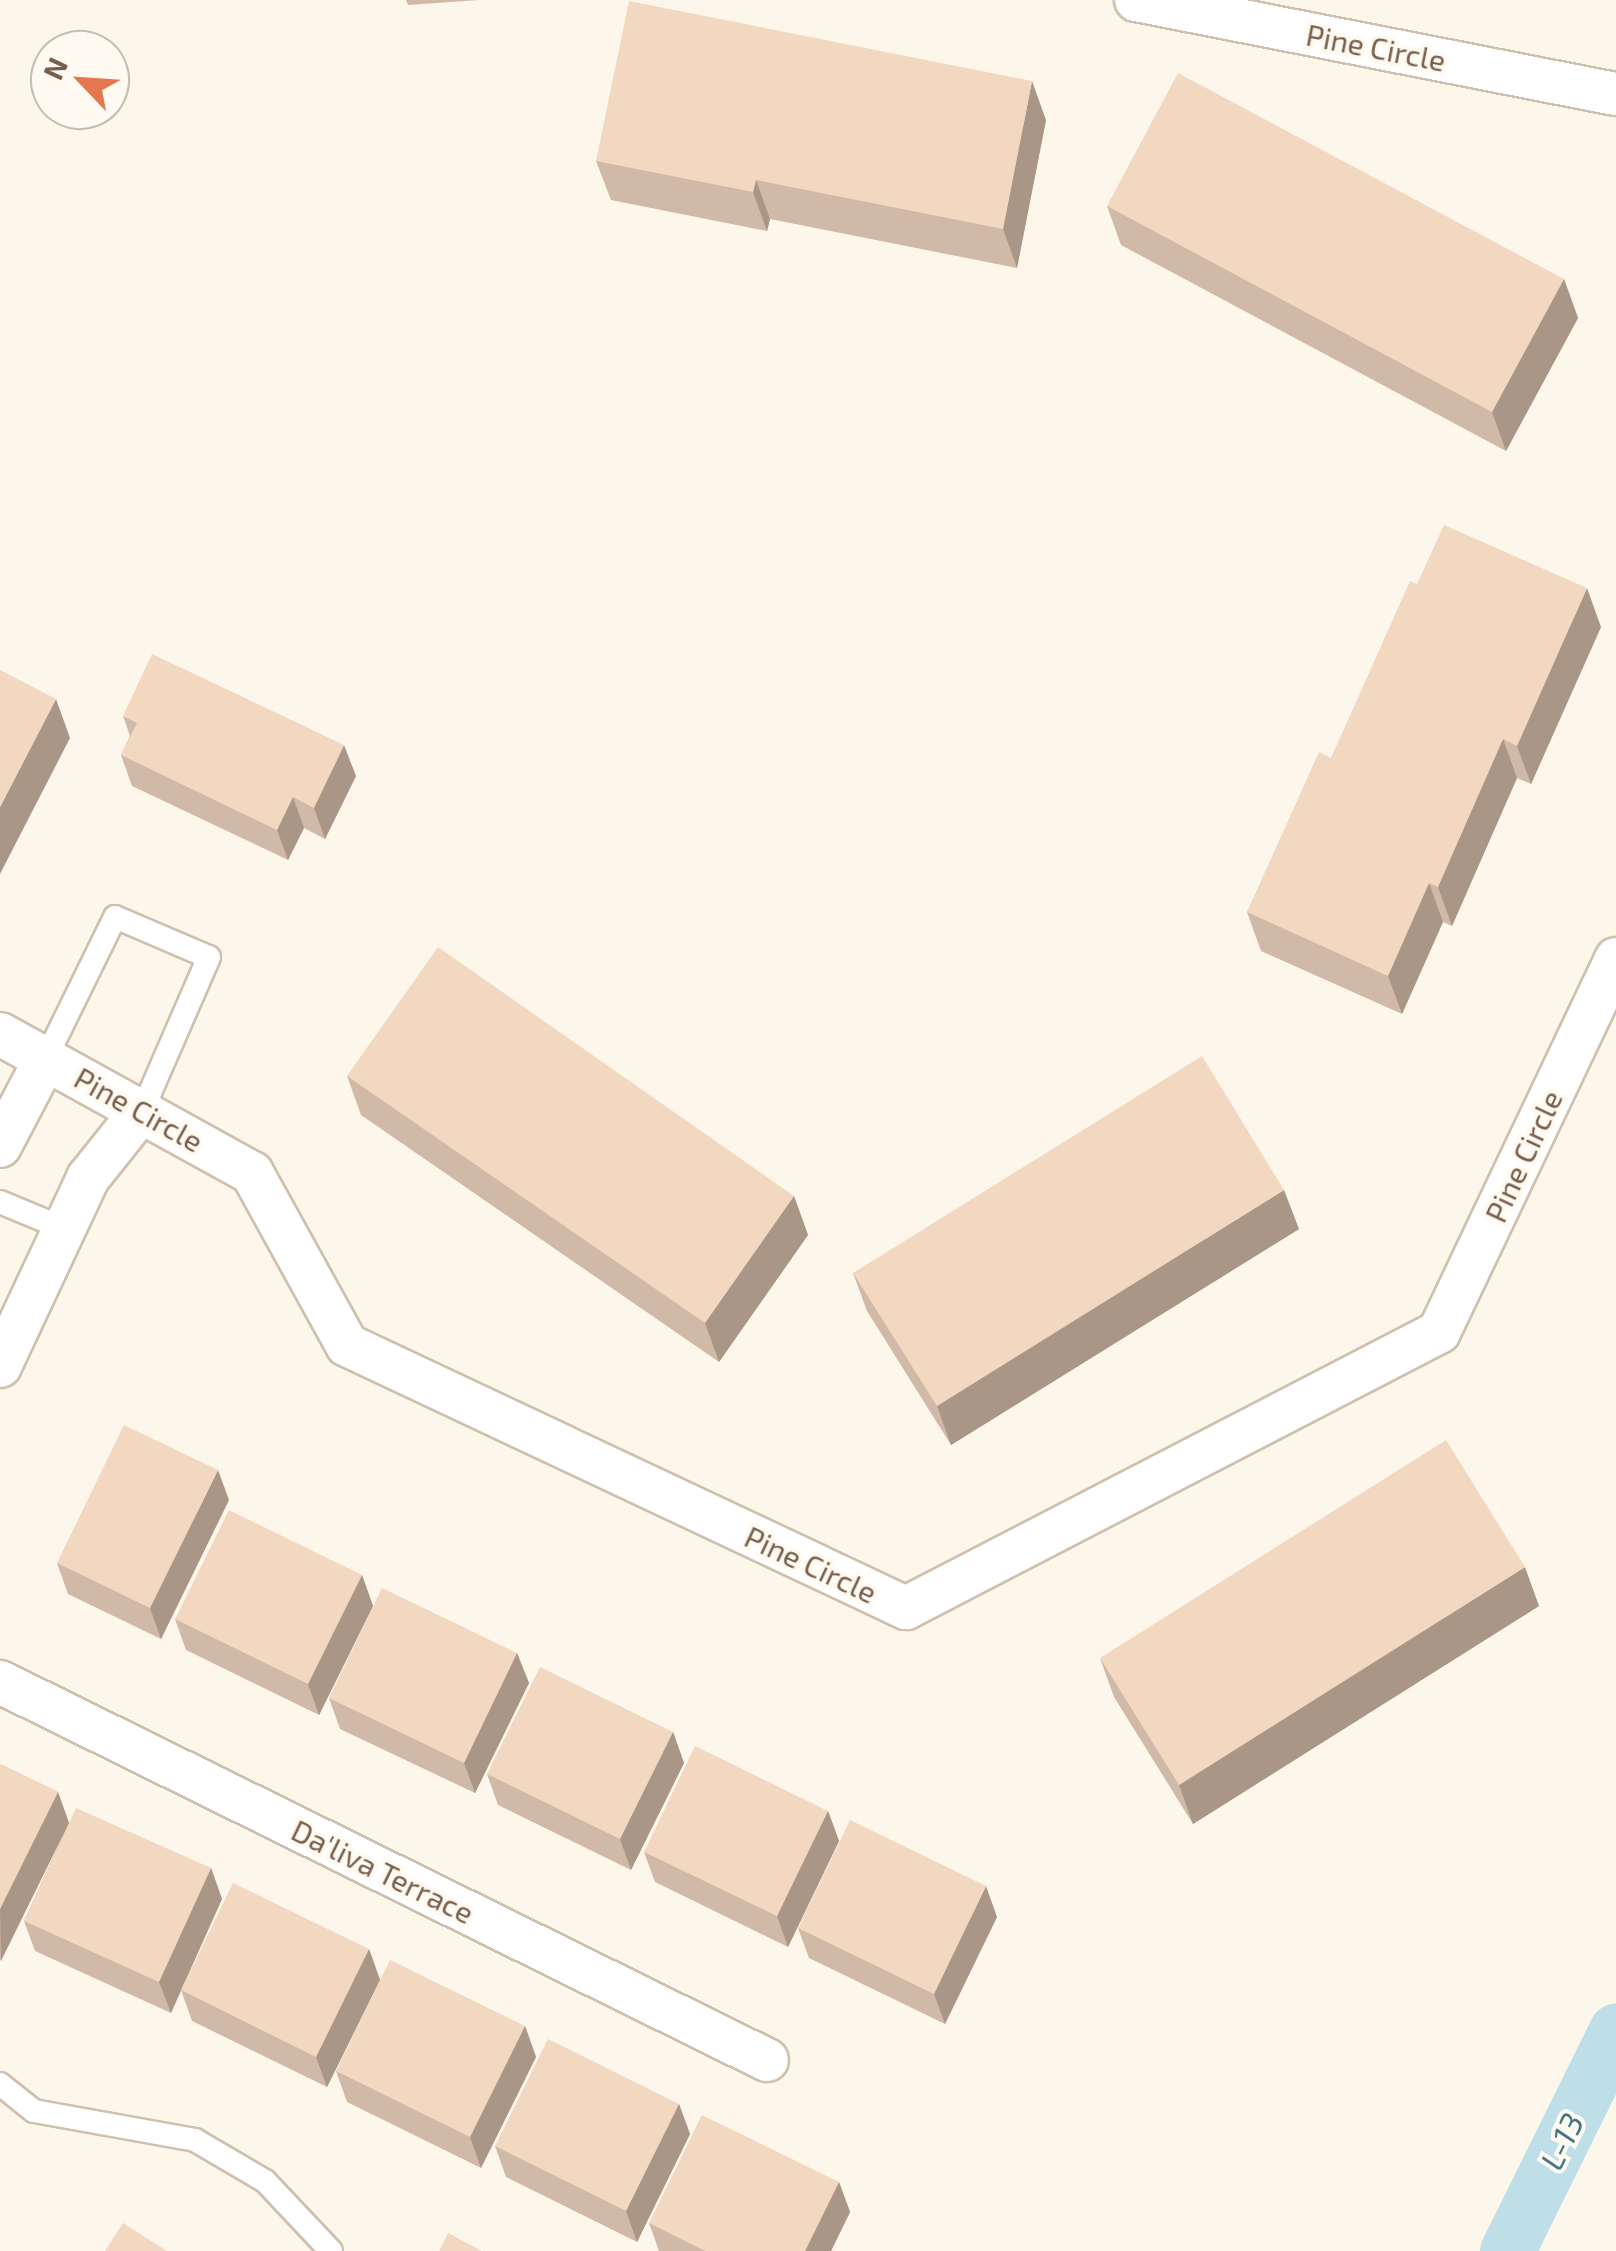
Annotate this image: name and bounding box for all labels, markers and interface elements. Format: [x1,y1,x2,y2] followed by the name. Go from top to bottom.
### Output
[1303,16,1449,78] street label: Pine Circle
[30,30,130,130] north arrow
[35,52,74,85] text: N
[69,1059,209,1159] street label: Pine Circle
[1477,1084,1569,1228] street label: Pine Circle
[739,1518,883,1610] street label: Pine Circle
[286,1811,480,1931] street label: Da'liva Terrace
[1531,2107,1591,2175] water label: L-13

